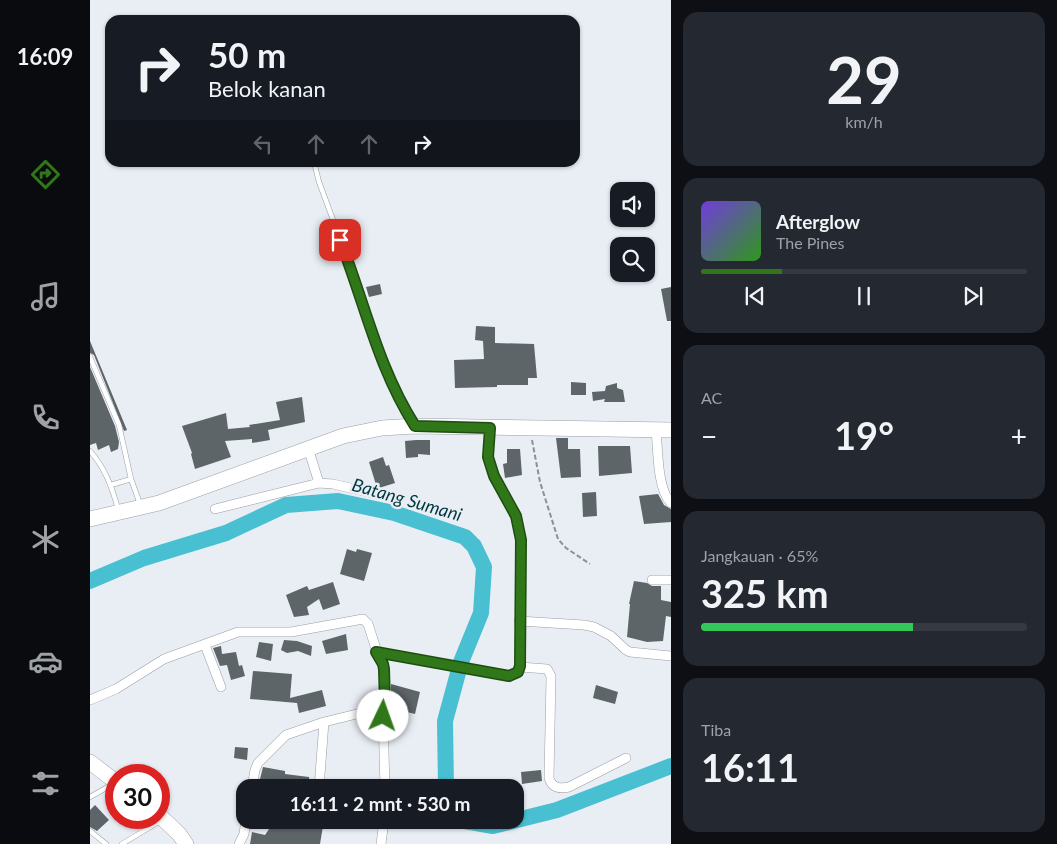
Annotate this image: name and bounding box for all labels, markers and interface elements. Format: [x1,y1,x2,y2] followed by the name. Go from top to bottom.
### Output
[208,33,286,75] text: 50 m
[125,35,190,100] icon: right
[826,40,902,118] text: 29
[17,43,73,70] text: 16:09
[208,75,326,102] text: Belok kanan
[845,112,883,131] text: km/h
[249,130,277,158] icon: left
[302,130,330,158] icon: ahead
[355,130,383,158] icon: ahead
[408,130,436,158] icon: right
[28,157,63,192] icon: directions
[610,182,655,282] map controls
[610,182,655,227] button: sound
[776,210,860,233] text: Afterglow
[319,219,361,261] pin
[326,226,354,254] icon: arrive
[776,233,845,252] text: The Pines
[610,237,655,282] button: search
[28,279,63,314] icon: music
[741,282,769,310] icon: previous
[850,282,878,310] icon: pause
[959,282,987,310] icon: next
[701,388,722,407] text: AC
[28,400,63,435] icon: phone
[834,412,894,458] text: 19°
[701,419,717,453] text: −
[1011,419,1027,453] text: +
[350,473,465,525] water label: Batang Sumani
[28,522,63,557] icon: climate
[701,546,818,565] text: Jangkauan · 65%
[701,570,829,616] text: 325 km
[28,644,63,679] icon: car
[356,689,408,741] position arrow
[701,720,731,739] text: Tiba
[701,744,799,790] text: 16:11
[105,764,170,829] speed limit sign: 30
[28,766,63,801] icon: filters
[290,792,470,815] text: 16:11 · 2 mnt · 530 m

